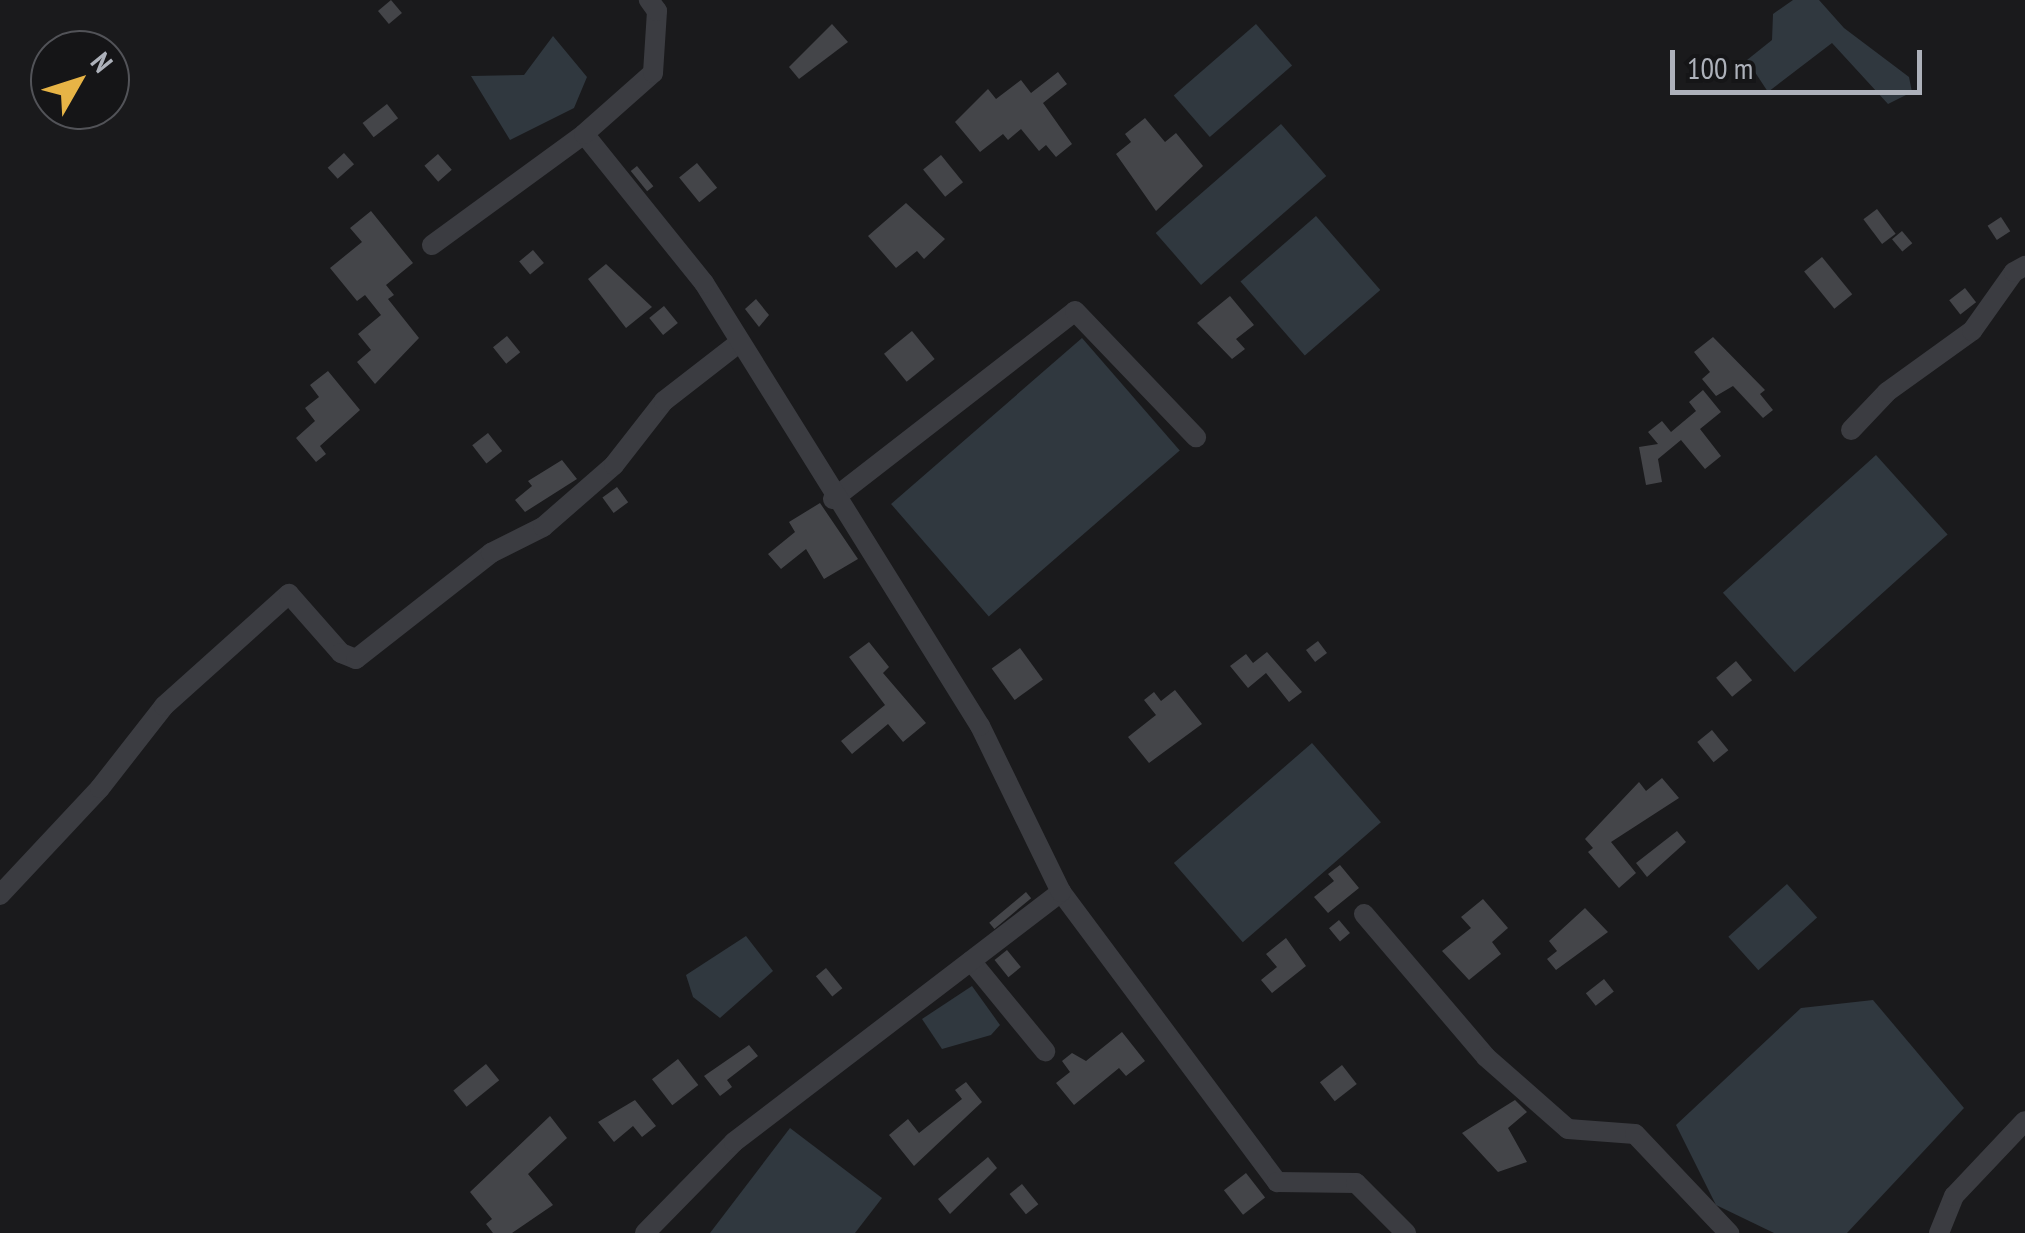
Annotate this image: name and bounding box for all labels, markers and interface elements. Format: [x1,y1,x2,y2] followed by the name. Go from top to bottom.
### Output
[30,30,130,130] north arrow
[1675,30,1928,92] scale bar
[83,45,121,80] text: N
[1687,48,1753,87] text: 100 m

